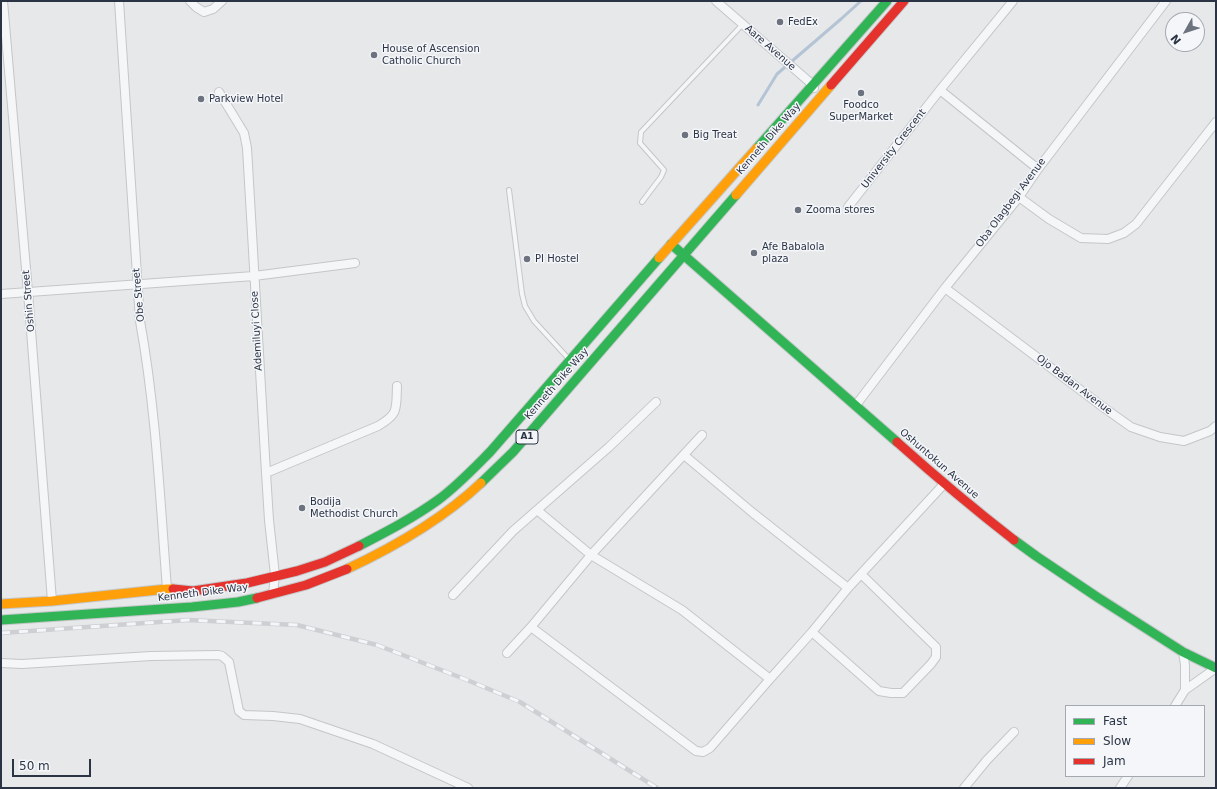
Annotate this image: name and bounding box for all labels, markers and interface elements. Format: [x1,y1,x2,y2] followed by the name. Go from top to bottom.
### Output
[1165,12,1205,52] north arrow
[788,16,818,28] place label: FedEx
[775,17,785,27] marker: FedEx
[742,23,798,73] street label: Aare Avenue
[1168,32,1184,47] text: N
[382,43,480,66] place label: House of Ascension Catholic Church
[369,50,379,60] marker: House of Ascension Catholic Church
[856,88,866,98] marker: Foodco SuperMarket
[209,93,283,105] place label: Parkview Hotel
[196,94,206,104] marker: Parkview Hotel
[829,99,893,122] place label: Foodco SuperMarket
[735,101,803,177] street label: Kenneth Dike Way
[859,107,929,191] street label: University Crescent
[693,129,737,141] place label: Big Treat
[680,130,690,140] marker: Big Treat
[974,156,1048,250] street label: Oba Olagbegi Avenue
[806,204,875,216] place label: Zooma stores
[793,205,803,215] marker: Zooma stores
[762,241,825,264] place label: Afe Babalola plaza
[749,248,759,258] marker: Afe Babalola plaza
[535,253,579,265] place label: PI Hostel
[522,254,532,264] marker: PI Hostel
[131,268,147,322] street label: Obe Street
[20,270,38,332] street label: Oshin Street
[249,291,265,371] street label: Ademiluyi Close
[523,346,591,422] street label: Kenneth Dike Way
[1034,353,1114,417] street label: Ojo Badan Avenue
[897,426,981,502] street label: Oshuntokun Avenue
[516,430,538,444] road number: A1
[310,496,398,520] place label: Bodija Methodist Church
[297,503,307,513] marker: Bodija Methodist Church
[157,581,249,605] street label: Kenneth Dike Way
[1065,705,1205,777] legend
[1103,714,1127,728] text: Fast
[1103,734,1131,748] text: Slow
[14,751,93,777] scale bar
[1103,754,1126,768] text: Jam
[19,759,50,773] text: 50 m

